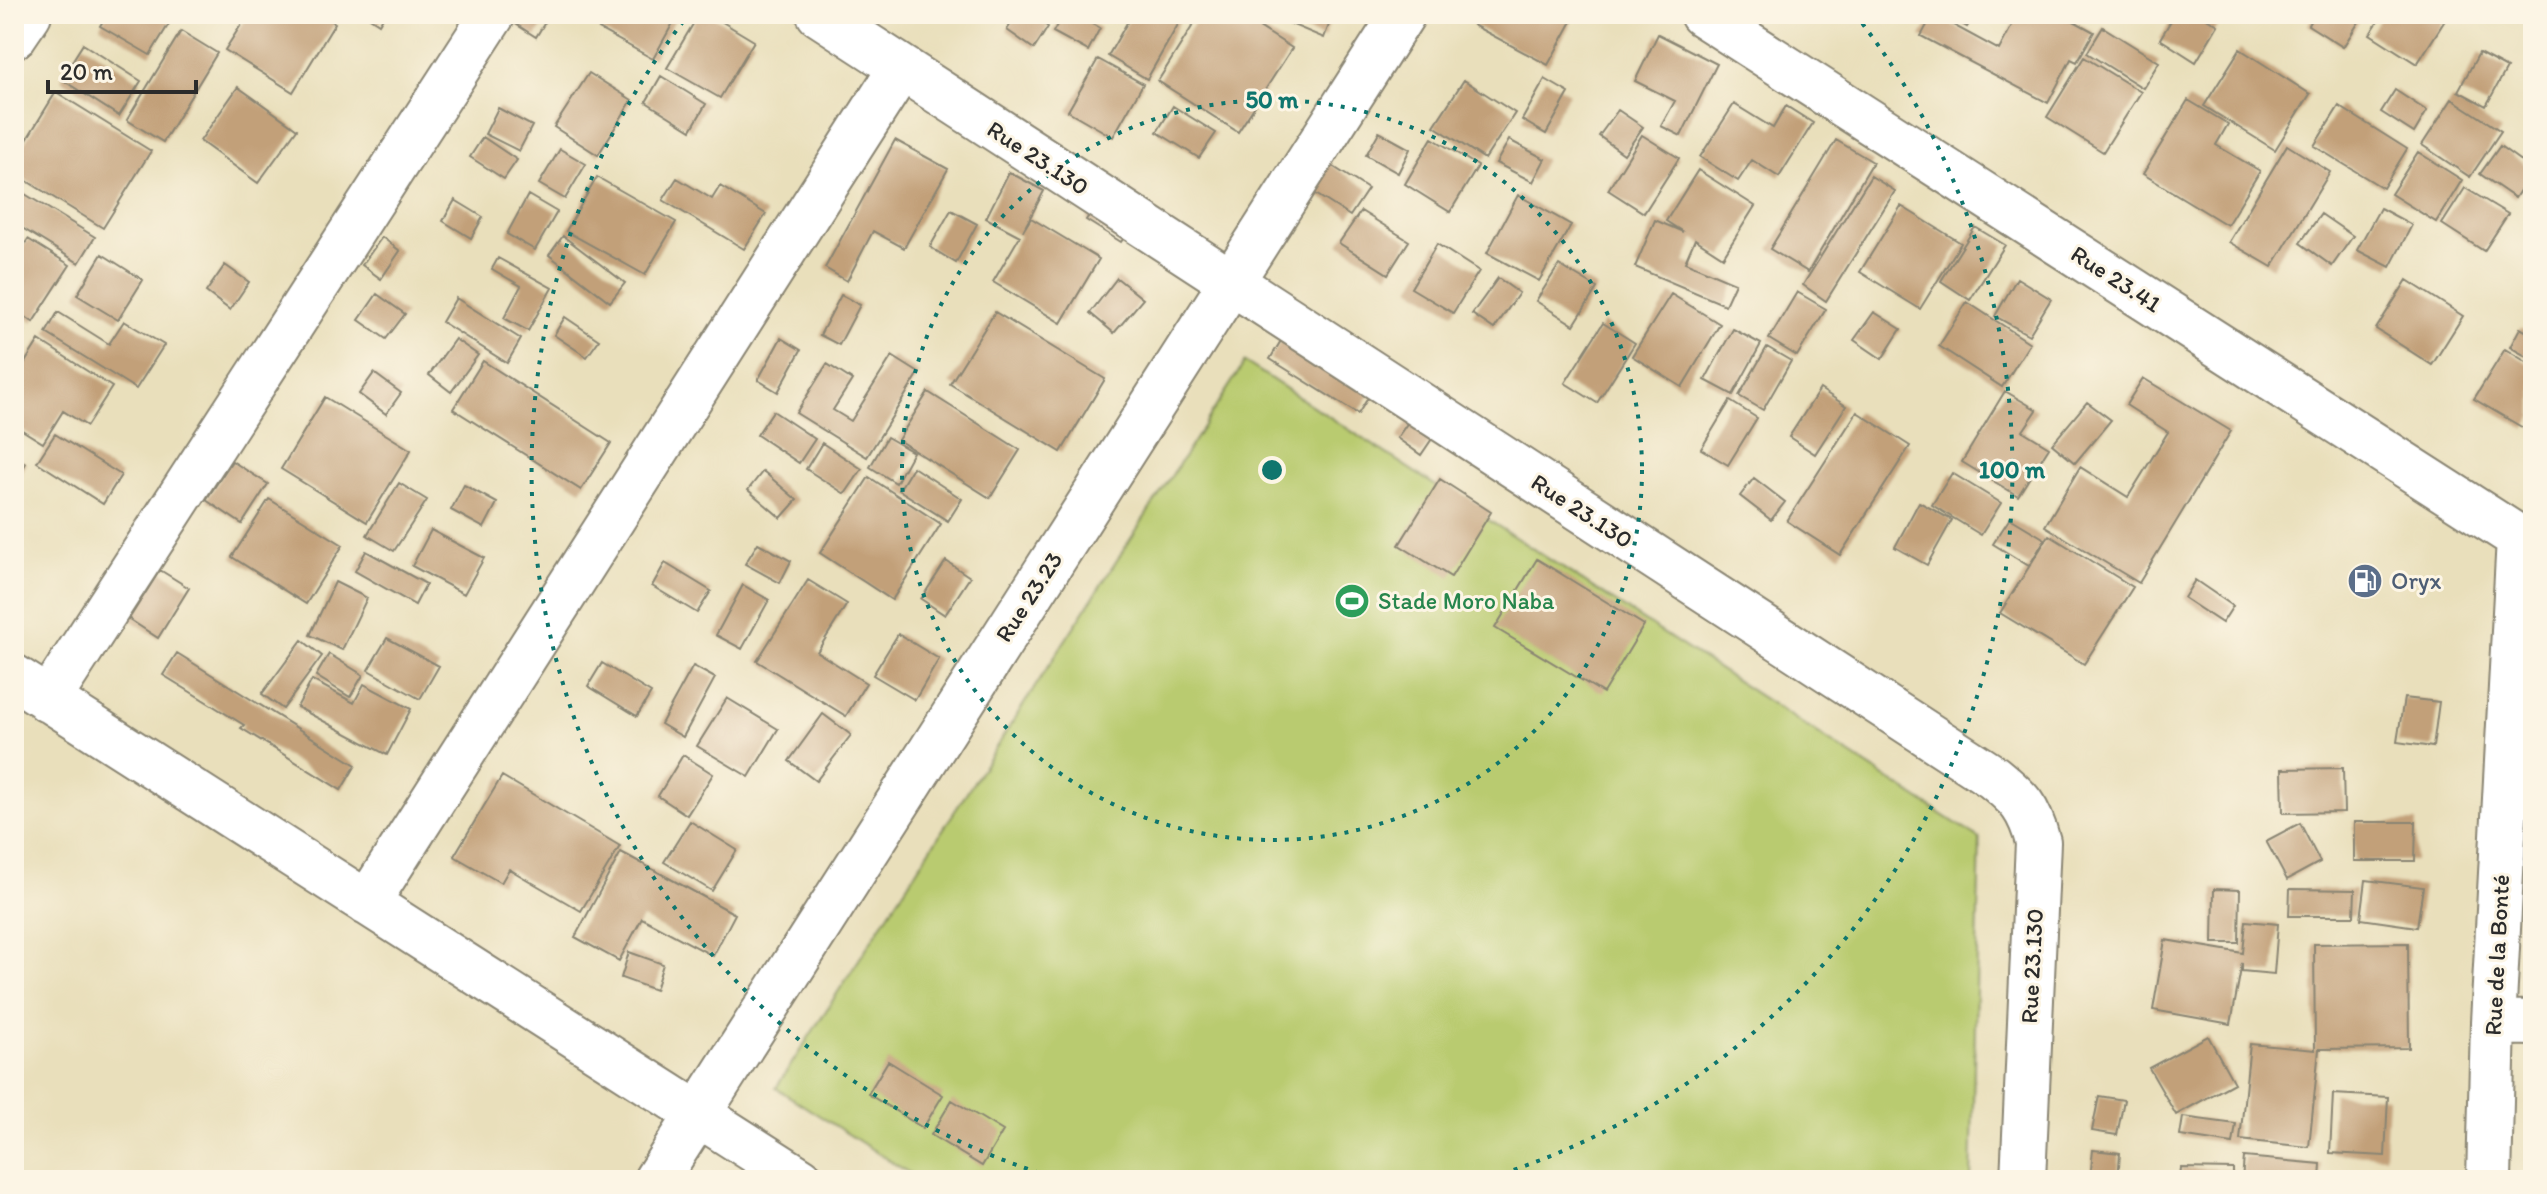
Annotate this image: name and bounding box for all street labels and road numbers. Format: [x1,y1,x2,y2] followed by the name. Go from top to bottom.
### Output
[982,114,1094,201] street label: Rue 23.130
[2066,239,2167,318] street label: Rue 23.41
[1526,467,1638,554] street label: Rue 23.130
[989,546,1068,647] street label: Rue 23.23
[2478,874,2515,1036] street label: Rue de la Bonté
[2014,908,2049,1024] street label: Rue 23.130

